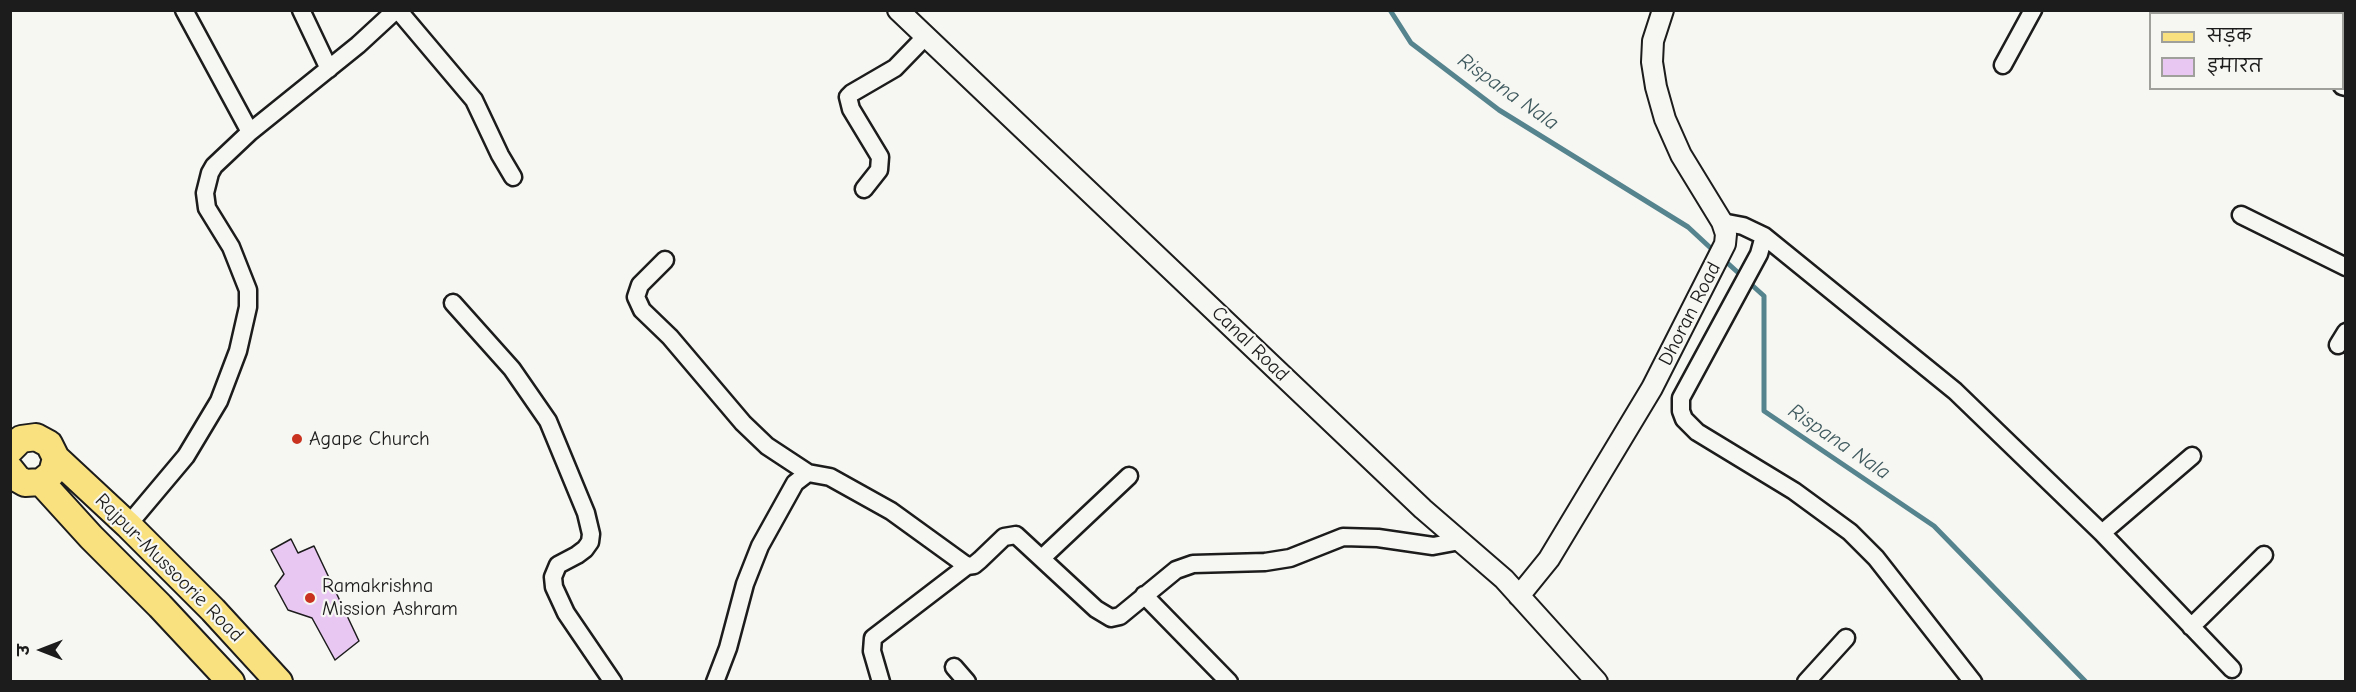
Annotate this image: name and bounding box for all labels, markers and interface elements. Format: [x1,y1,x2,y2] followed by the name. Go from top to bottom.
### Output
[2149,12,2344,90] legend
[2207,26,2251,47] text: सड़क
[1453,48,1563,136] water label: Rispana Nala
[2207,56,2262,77] text: इमारत
[1654,258,1726,370] street label: Dhoran Road
[1206,301,1294,387] street label: Canal Road
[1783,399,1895,485] water label: Rispana Nala
[309,427,430,451] place label: Agape Church
[290,432,304,446] marker: Agape Church
[90,489,248,647] street label: Rajpur-Mussoorie Road
[322,574,458,621] place label: Ramakrishna Mission Ashram
[303,591,317,605] marker: Ramakrishna Mission Ashram
[12,620,72,680] north arrow
[15,645,33,655] text: उ

